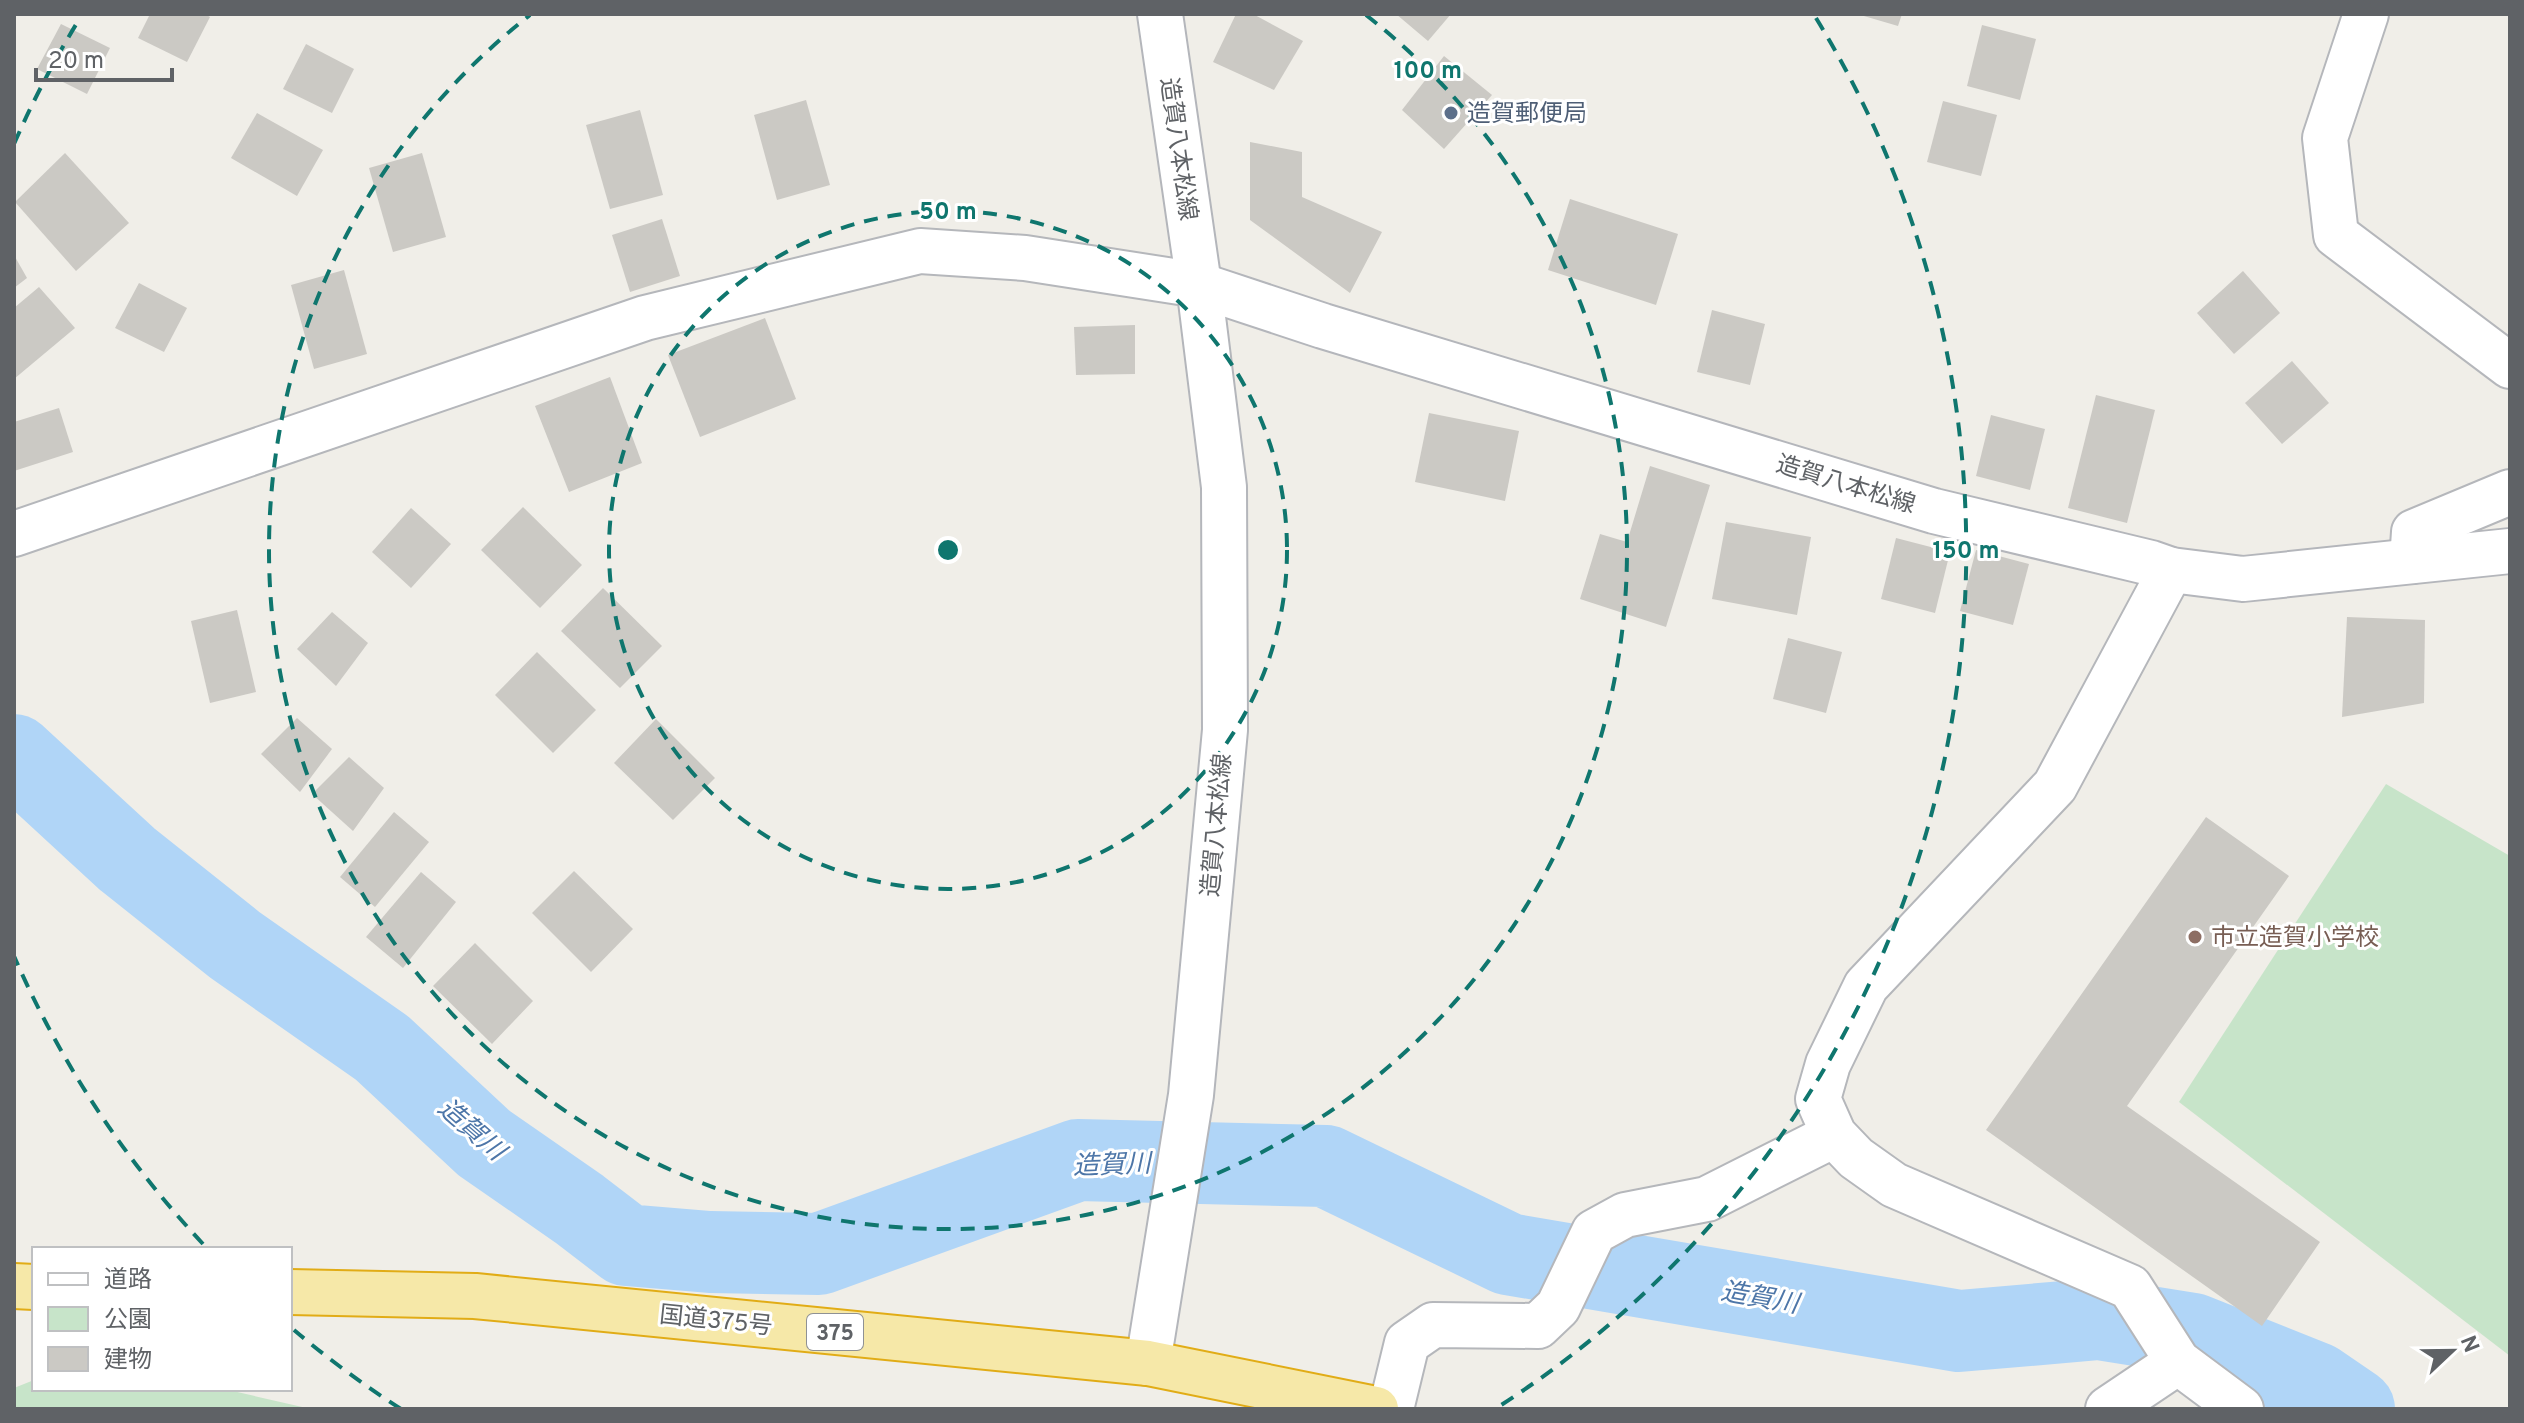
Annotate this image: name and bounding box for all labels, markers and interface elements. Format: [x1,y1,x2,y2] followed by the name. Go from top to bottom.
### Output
[36,32,172,82] scale bar
[48,47,104,77] text: 20 m
[1394,57,1462,87] text: 100 m
[1152,76,1202,223] street label: 造賀八本松線
[1467,100,1587,130] place label: 造賀郵便局
[1442,104,1460,122] marker: 造賀郵便局
[919,198,977,228] text: 50 m
[1772,451,1919,521] street label: 造賀八本松線
[934,536,962,564] centre of rings
[1932,537,2000,567] text: 150 m
[1197,752,1239,898] street label: 造賀八本松線
[2211,924,2379,954] place label: 市立造賀小学校
[2186,928,2204,946] marker: 市立造賀小学校
[430,1093,513,1171] water label: 造賀川
[1073,1149,1155,1184] water label: 造賀川
[32,1247,292,1391] legend
[104,1266,152,1296] text: 道路
[1718,1276,1804,1323] water label: 造賀川
[658,1301,774,1343] street label: 国道375号
[104,1306,152,1336] text: 公園
[2412,1311,2492,1391] north arrow
[807,1314,863,1350] road number: 375
[2453,1332,2484,1357] text: N
[104,1346,152,1376] text: 建物

